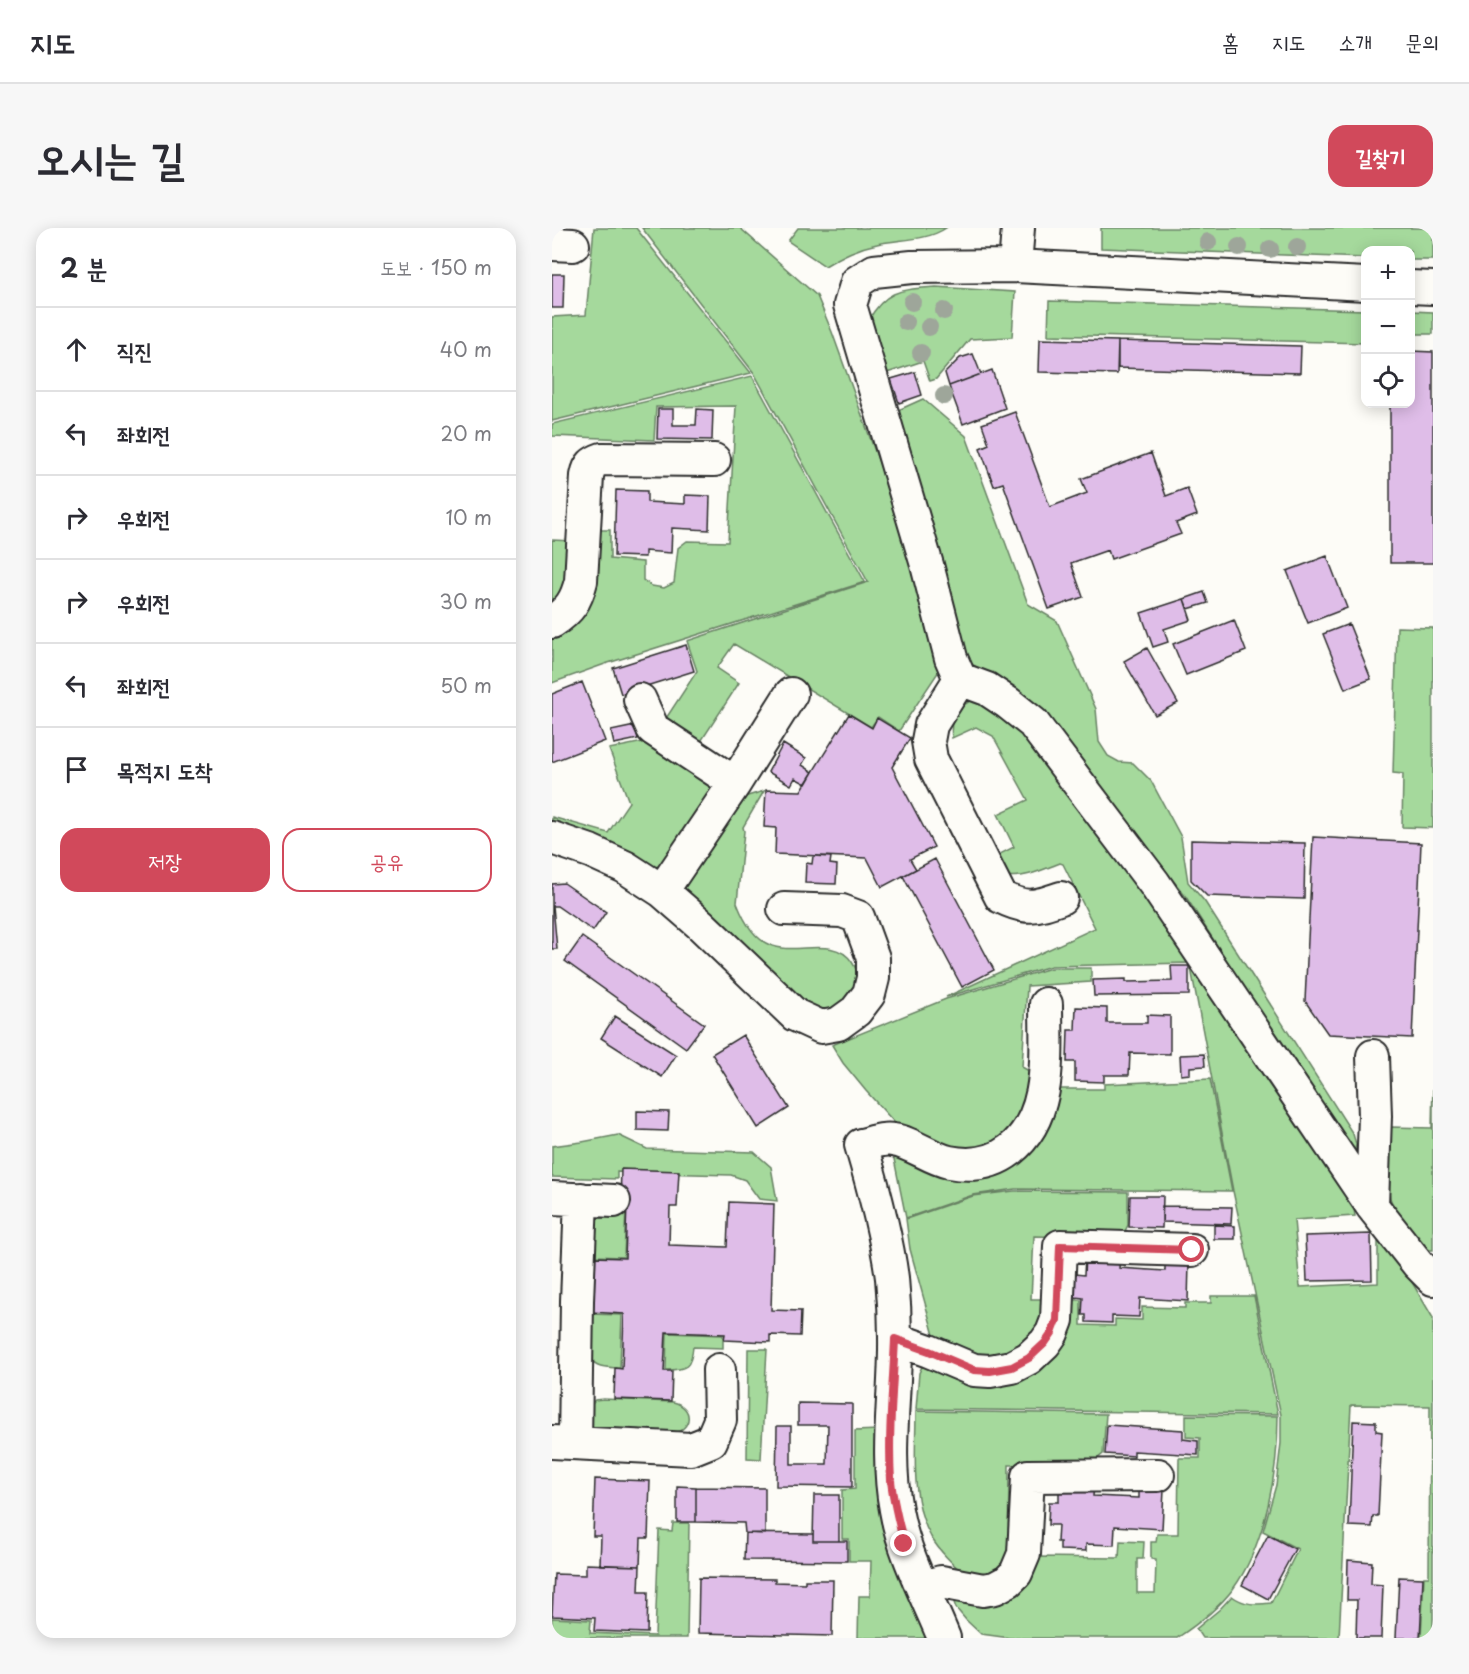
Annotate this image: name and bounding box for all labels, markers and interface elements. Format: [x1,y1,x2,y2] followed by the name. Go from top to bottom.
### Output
[30,20,75,63] text: 지도
[1222,25,1239,57] text: 홈
[1272,25,1305,57] text: 지도
[1338,25,1372,57] text: 소개
[1405,25,1439,57] text: 문의
[36,125,185,188] text: 오시는 길
[1328,125,1433,187] button: 길찾기
[1361,246,1415,408] map controls
[1361,246,1415,300] button: +
[60,248,108,287] text: 2 분
[380,252,492,282] text: 도보 · 150 m
[1361,300,1415,354] button: −
[60,333,93,366] icon: ahead
[117,333,152,366] text: 직진
[440,334,492,364] text: 40 m
[1361,354,1415,408] button: locate
[60,417,93,450] icon: left
[117,417,170,450] text: 좌회전
[440,418,492,448] text: 20 m
[60,501,93,534] icon: right
[117,501,170,534] text: 우회전
[445,502,492,532] text: 10 m
[60,585,93,618] icon: right
[117,585,170,618] text: 우회전
[439,586,492,616] text: 30 m
[60,669,93,702] icon: left
[117,669,170,702] text: 좌회전
[440,670,492,700] text: 50 m
[60,753,93,786] icon: arrive
[117,753,213,786] text: 목적지 도착
[60,828,270,892] button: 저장
[282,828,492,892] button: 공유
[1178,1236,1204,1262] route start
[890,1530,916,1556] route end

